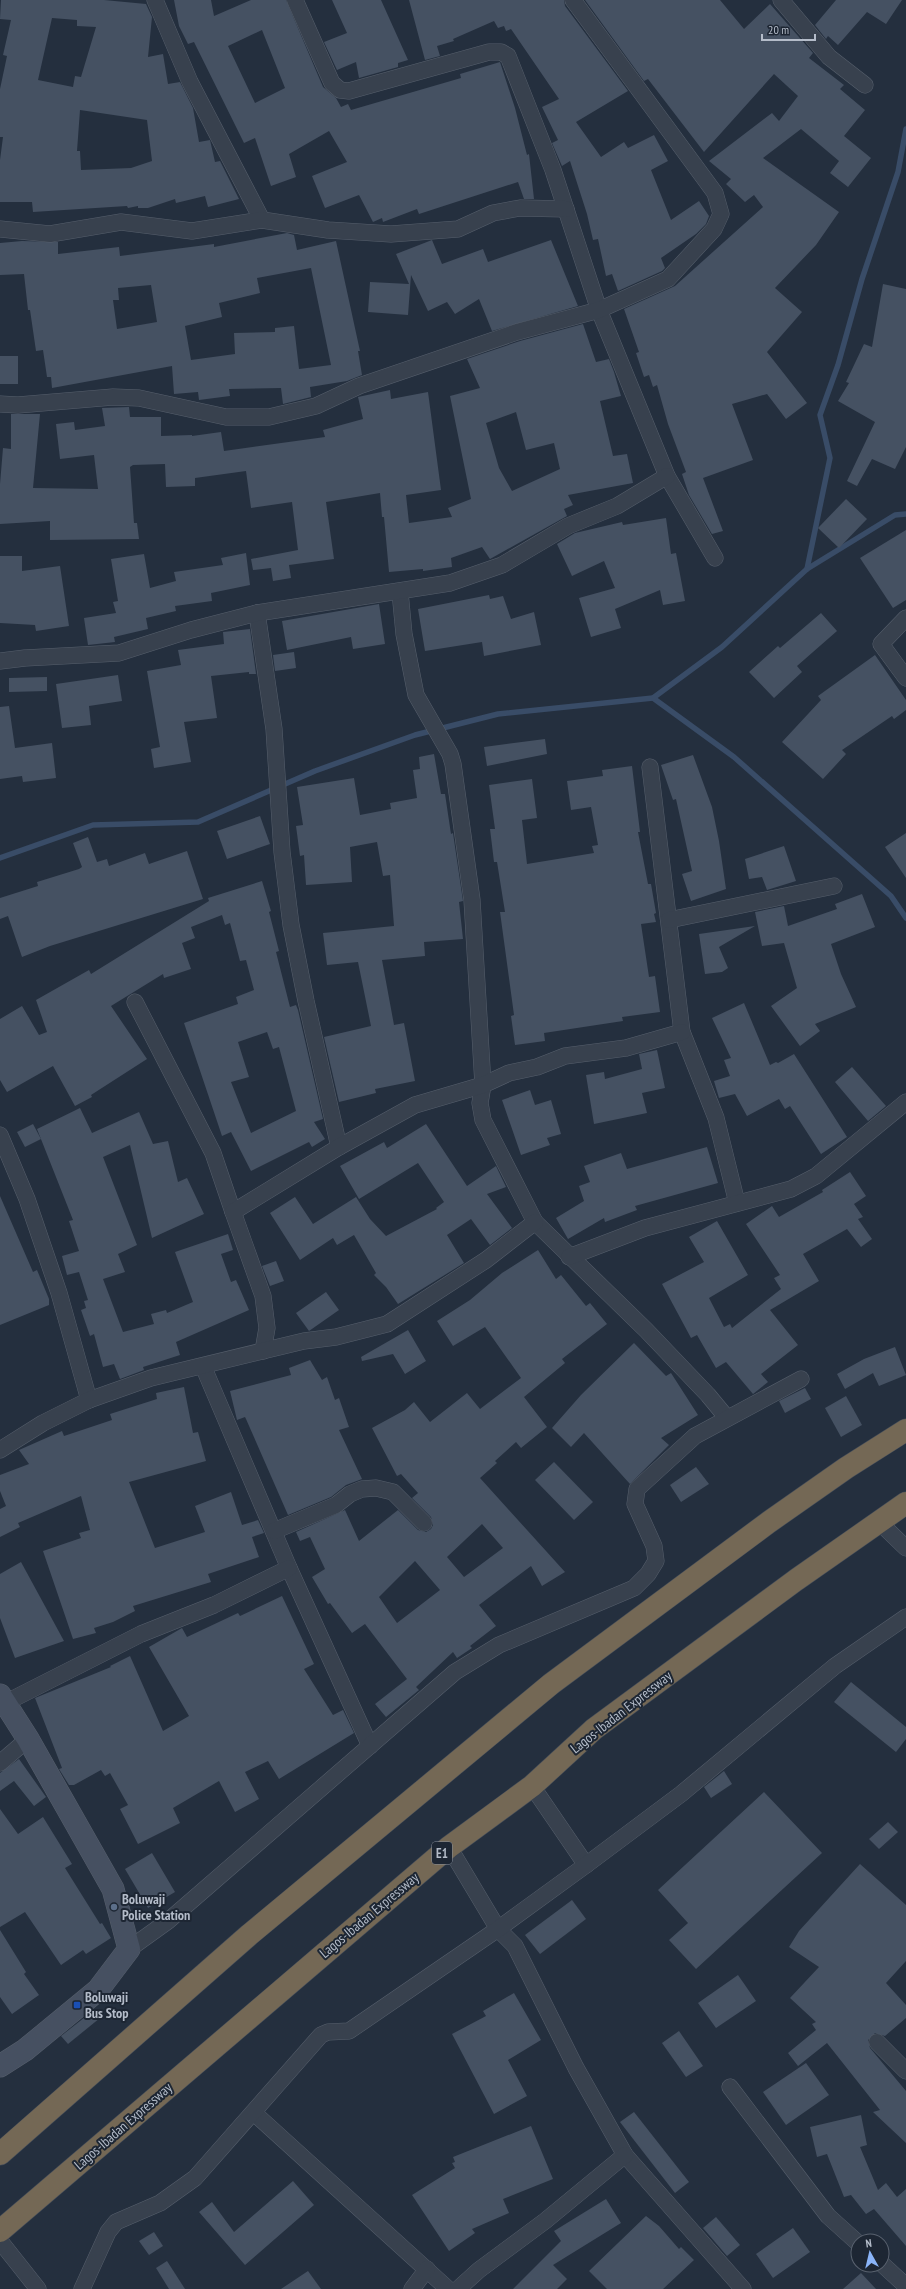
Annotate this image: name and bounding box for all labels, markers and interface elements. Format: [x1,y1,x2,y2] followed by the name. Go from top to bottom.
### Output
[762,16,815,42] scale bar
[768,22,789,37] text: 20 m
[567,1666,676,1757] street label: Lagos-Ibadan Expressway
[432,1842,452,1864] road number: E1
[316,1868,423,1962] street label: Lagos-Ibadan Expressway
[122,1890,190,1924] place label: Boluwaji Police Station
[109,1902,119,1912] marker: Boluwaji Police Station
[85,1988,129,2022] place label: Boluwaji Bus Stop
[72,2000,82,2010] marker: Boluwaji Bus Stop
[70,2078,176,2173] street label: Lagos-Ibadan Expressway
[850,2233,890,2273] north arrow
[865,2236,873,2250] text: N

